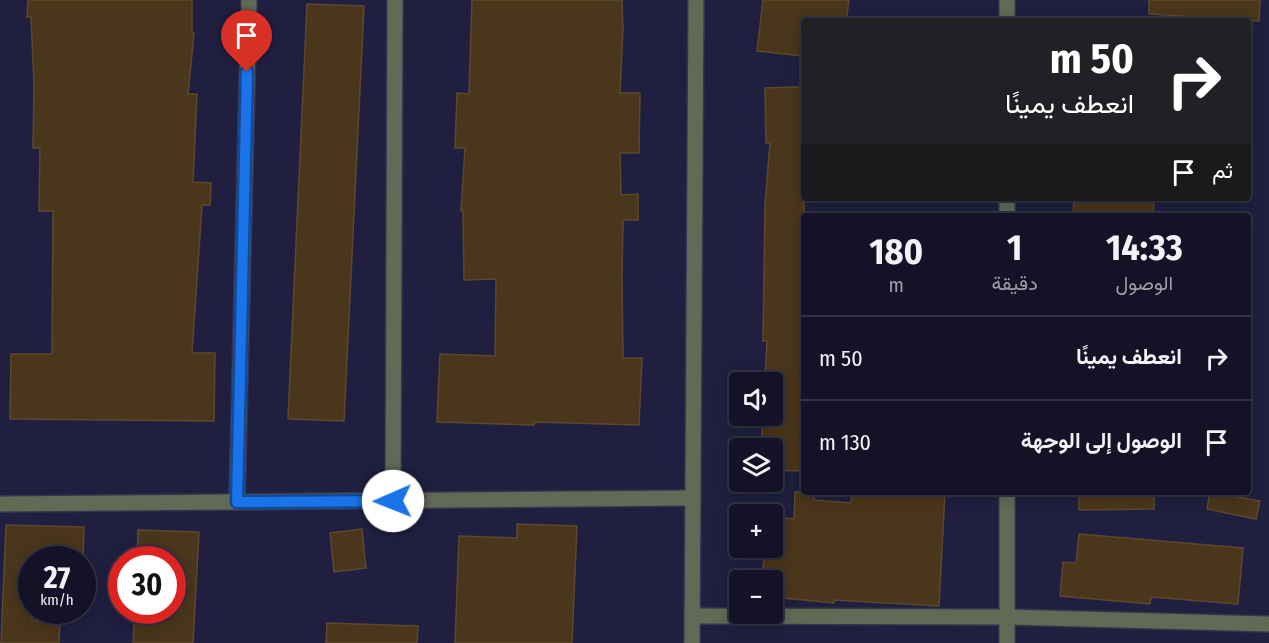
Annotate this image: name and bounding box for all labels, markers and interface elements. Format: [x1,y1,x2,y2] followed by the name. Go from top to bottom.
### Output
[221,10,272,72] pin
[230,19,263,52] icon: arrive
[1050,34,1134,84] text: 50 m
[1155,42,1233,120] icon: right
[1005,88,1134,120] text: انعطف يمينًا
[1167,156,1200,189] icon: arrive
[1212,157,1233,184] text: ثم
[1007,226,1022,270] text: 1
[1106,226,1183,270] text: 14:33
[869,230,923,274] text: 180
[992,271,1038,295] text: دقيقة
[1116,271,1173,295] text: الوصول
[889,273,904,297] text: m
[1200,342,1233,375] icon: right
[1076,343,1182,370] text: انعطف يمينًا
[819,345,863,372] text: 50 m
[729,372,783,624] map controls
[729,372,783,426] button: sound
[1200,426,1233,459] icon: arrive
[1021,427,1182,454] text: الوصول إلى الوجهة
[819,429,871,456] text: 130 m
[729,438,783,492] button: layers
[361,469,425,533] position arrow
[729,504,783,558] button: +
[108,546,186,624] speed limit sign: 30
[44,560,70,596] text: 27
[729,570,783,624] button: −
[40,591,74,609] text: km/h

